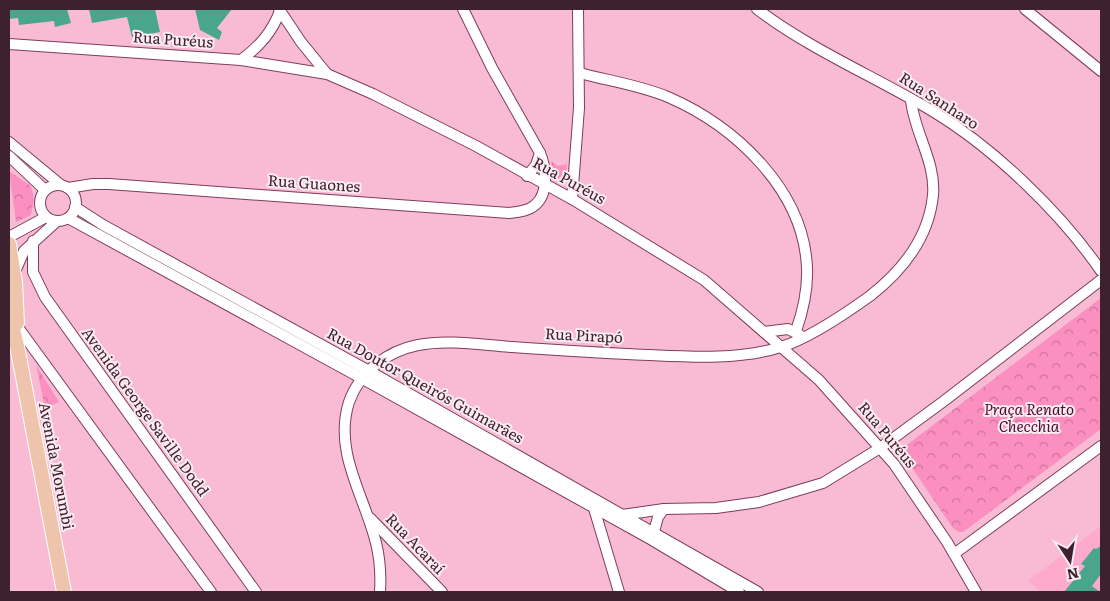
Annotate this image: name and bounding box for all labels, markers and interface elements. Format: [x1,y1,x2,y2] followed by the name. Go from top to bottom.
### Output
[132,24,214,53] street label: Rua Puréus
[895,65,984,134] street label: Rua Sanharo
[529,150,611,209] street label: Rua Puréus
[267,168,361,197] street label: Rua Guaones
[323,321,528,449] street label: Rua Doutor Queirós Guimarães
[545,321,624,348] street label: Rua Pirapó
[77,322,215,500] street label: Avenida George Saville Dodd
[854,396,923,472] street label: Rua Puréus
[984,397,1074,437] park label: Praça Renato Checchia
[34,400,81,531] street label: Avenida Morumbi
[381,507,451,579] street label: Rua Acaraí
[1045,536,1095,586] north arrow
[1065,564,1081,586] text: N

